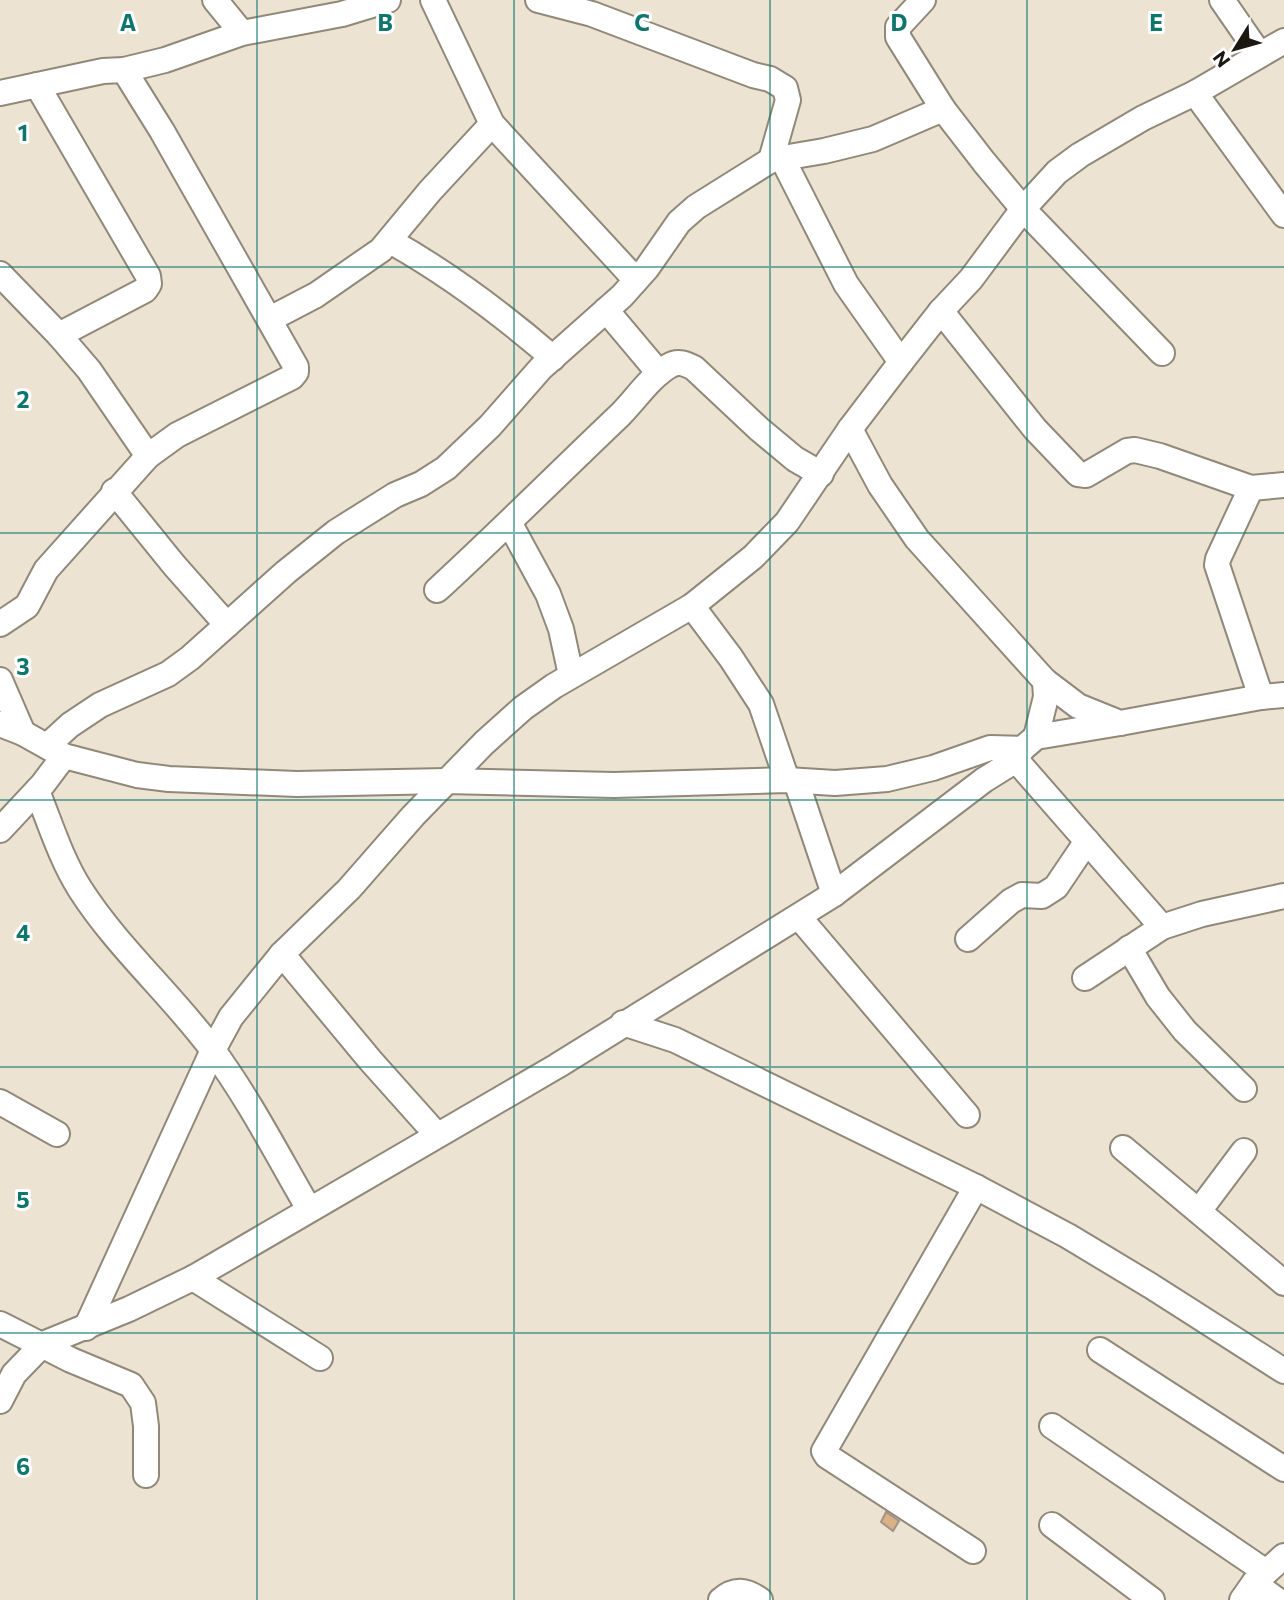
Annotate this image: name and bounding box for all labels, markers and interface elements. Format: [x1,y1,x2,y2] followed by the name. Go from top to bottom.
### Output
[120,8,137,36] text: A
[377,8,393,36] text: B
[634,8,650,36] text: C
[891,8,908,36] text: D
[1149,8,1163,36] text: E
[1200,14,1270,84] north arrow
[1208,47,1235,72] text: N
[18,118,28,146] text: 1
[16,385,30,413] text: 2
[16,652,30,680] text: 3
[16,918,30,946] text: 4
[16,1185,30,1213] text: 5
[16,1452,30,1480] text: 6

